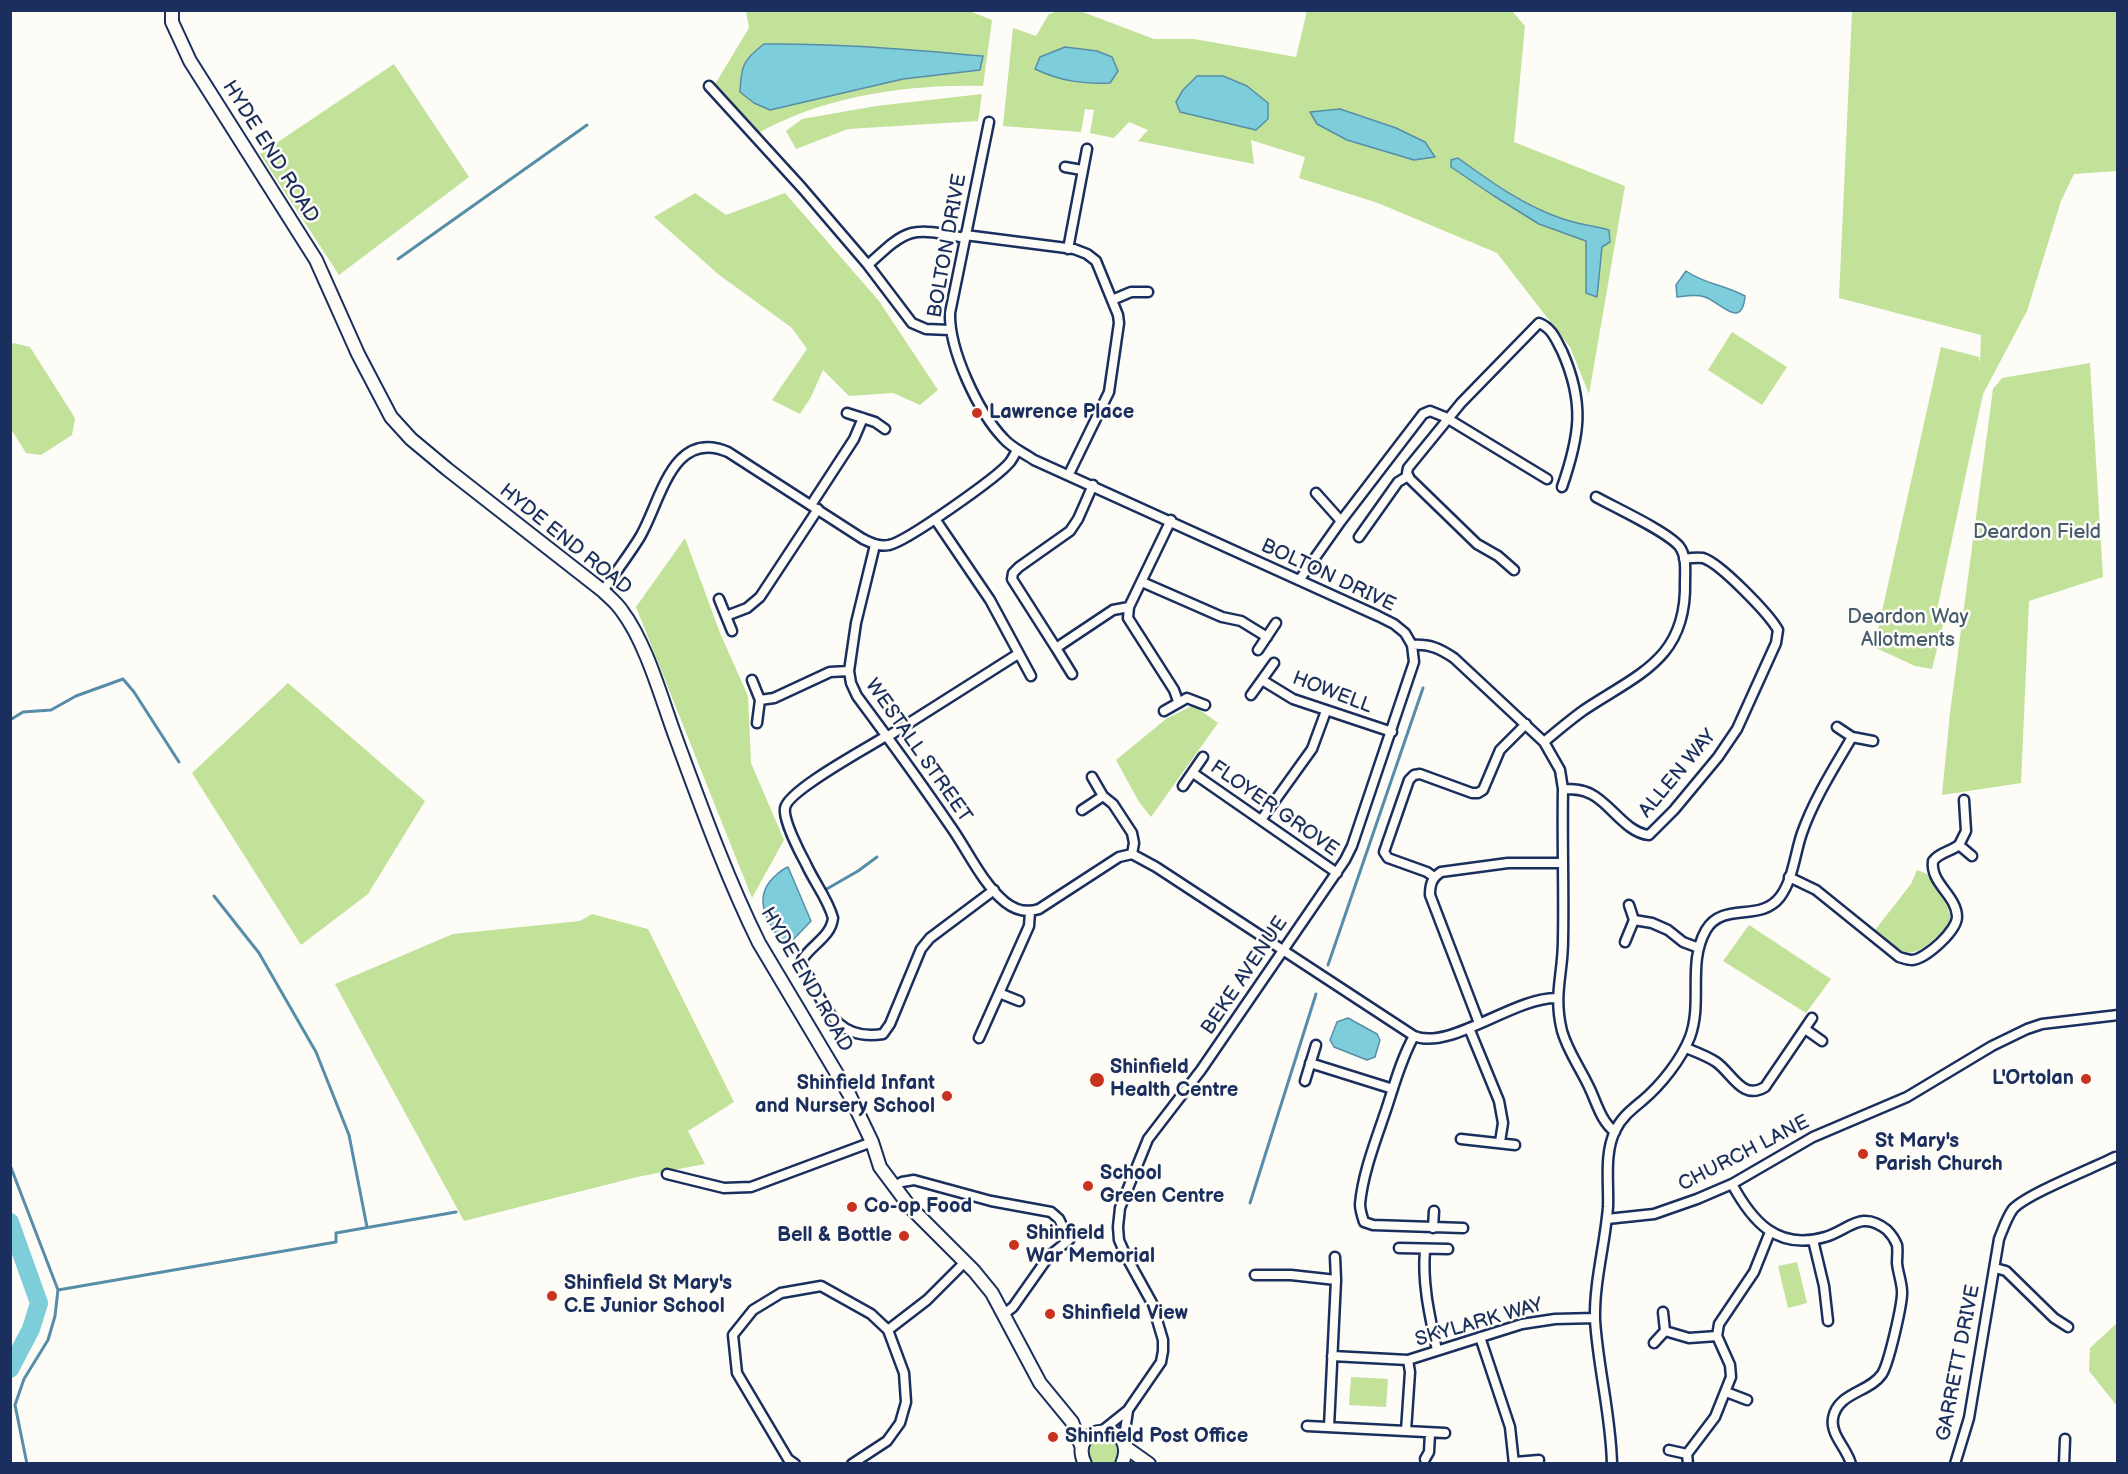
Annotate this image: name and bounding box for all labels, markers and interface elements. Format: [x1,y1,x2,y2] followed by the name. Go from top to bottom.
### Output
[217,76,323,228] street label: HYDE END ROAD
[924,172,972,320] street label: BOLTON DRIVE
[989,401,1134,425] place label: Lawrence Place
[970,406,984,420] marker: Lawrence Place
[494,479,636,601] street label: HYDE END ROAD
[1973,521,2101,545] park label: Deardon Field
[1257,534,1399,618] street label: BOLTON DRIVE
[1847,606,1969,653] park label: Deardon Way Allotments
[1289,667,1375,719] street label: HOWELL
[859,674,977,828] street label: WESTALL STREET
[1634,725,1722,823] street label: ALLEN WAY
[1205,756,1343,862] street label: FLOYER GROVE
[755,903,857,1057] street label: HYDE END ROAD
[1197,912,1293,1040] street label: BEKE AVENUE
[1110,1056,1238,1103] place label: Shinfield Health Centre
[1992,1067,2074,1091] place label: L'Ortolan
[1088,1071,1106,1089] marker: Shinfield Health Centre
[755,1072,935,1119] place label: Shinfield Infant and Nursery School
[2079,1072,2093,1086] marker: L'Ortolan
[940,1089,954,1103] marker: Shinfield Infant and Nursery School
[1674,1111,1814,1197] street label: CHURCH LANE
[1875,1130,2003,1177] place label: St Mary's Parish Church
[1856,1147,1870,1161] marker: St Mary's Parish Church
[1100,1162,1224,1209] place label: School Green Centre
[1081,1179,1095,1193] marker: School Green Centre
[864,1195,972,1219] place label: Co-op Food
[845,1200,859,1214] marker: Co-op Food
[1026,1222,1155,1269] place label: Shinfield War Memorial
[777,1224,892,1248] place label: Bell & Bottle
[897,1229,911,1243] marker: Bell & Bottle
[1007,1238,1021,1252] marker: Shinfield War Memorial
[564,1272,732,1319] place label: Shinfield St Mary's C.E Junior School
[1932,1283,1986,1443] street label: GARRETT DRIVE
[545,1289,559,1303] marker: Shinfield St Mary's C.E Junior School
[1412,1293,1546,1353] street label: SKYLARK WAY
[1062,1302,1188,1326] place label: Shinfield View
[1043,1307,1057,1321] marker: Shinfield View
[1065,1425,1248,1449] place label: Shinfield Post Office
[1046,1430,1060,1444] marker: Shinfield Post Office

